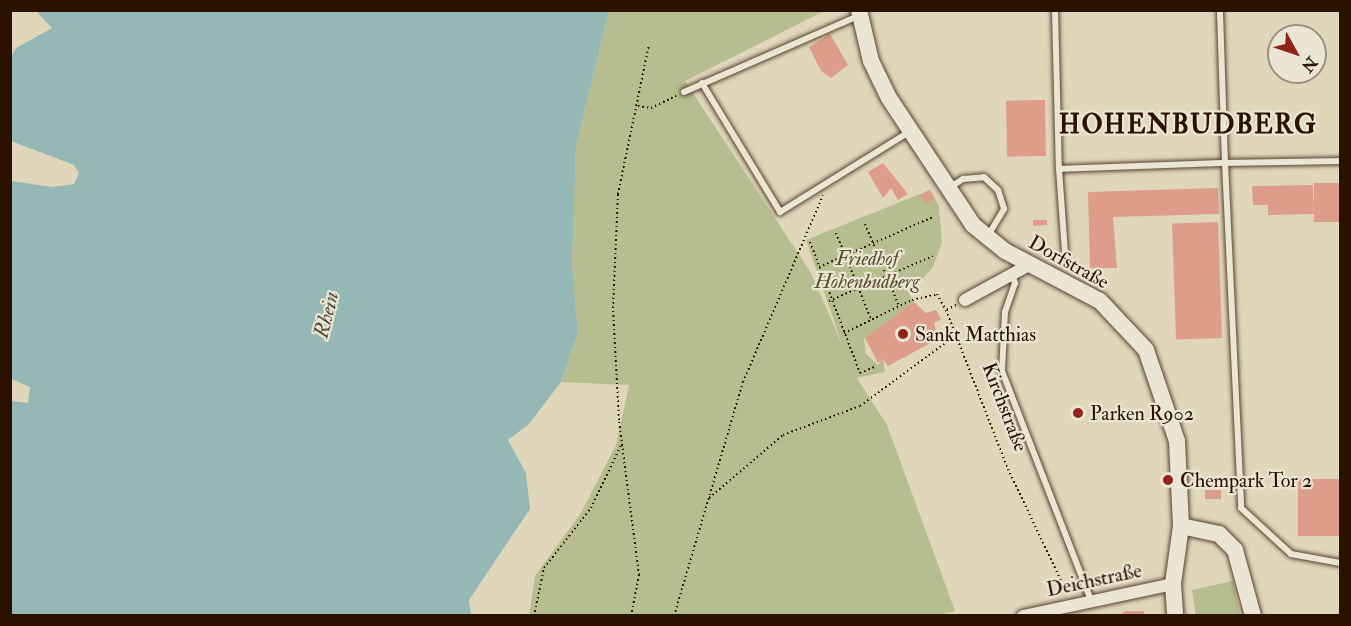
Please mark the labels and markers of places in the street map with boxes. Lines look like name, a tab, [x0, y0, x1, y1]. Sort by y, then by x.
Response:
place label: Sankt Matthias	[915, 322, 1036, 346]
marker: Sankt Matthias	[896, 327, 910, 341]
place label: Parken R902	[1090, 401, 1194, 425]
marker: Parken R902	[1071, 406, 1085, 420]
place label: Chempark Tor 2	[1180, 468, 1312, 492]
marker: Chempark Tor 2	[1161, 473, 1175, 487]

